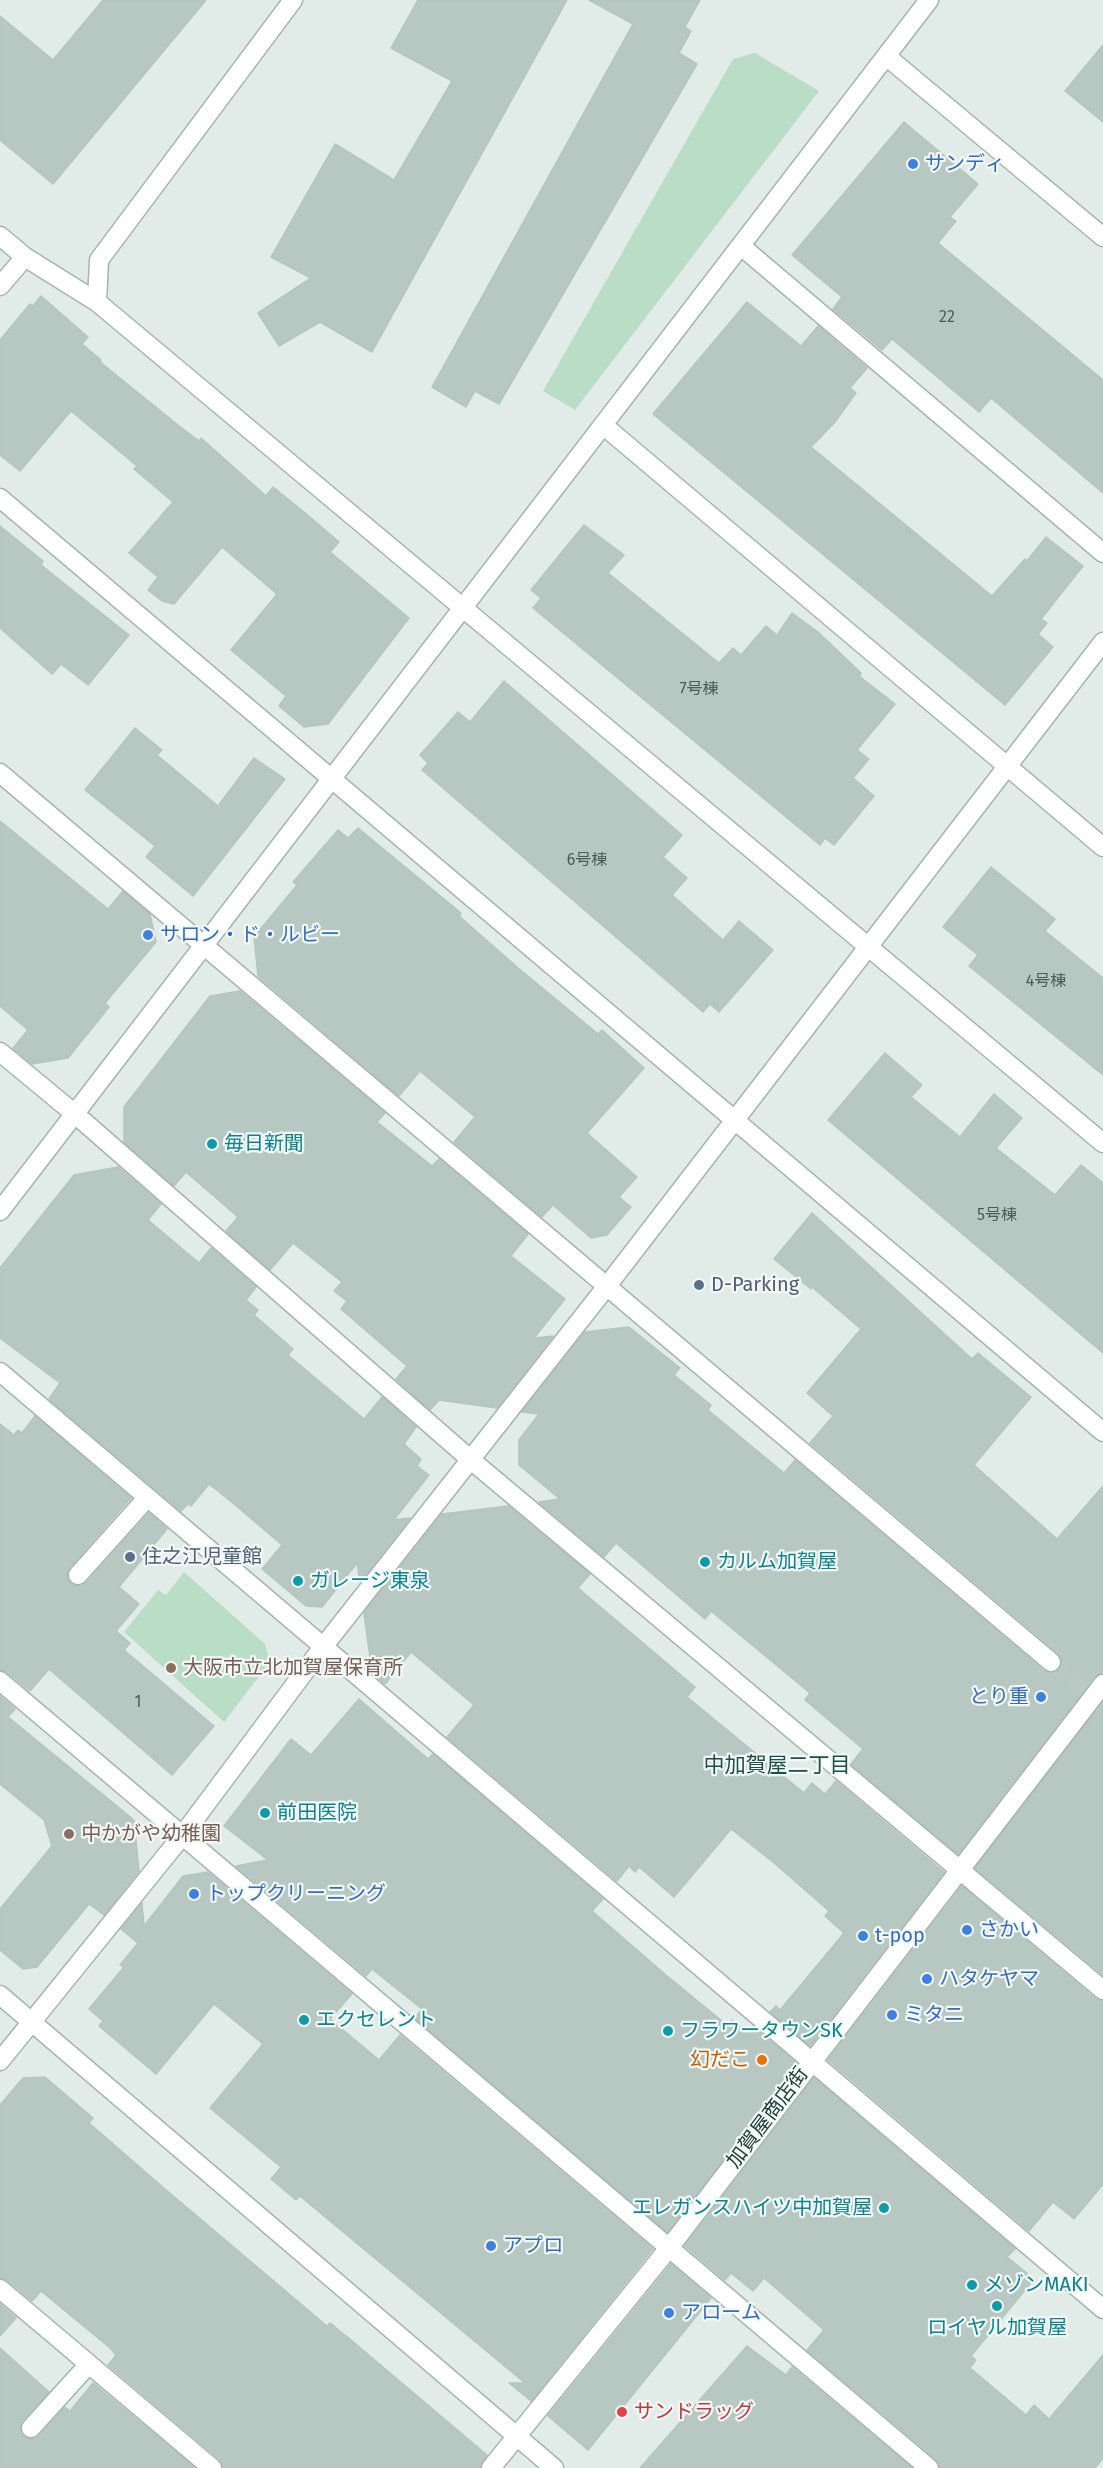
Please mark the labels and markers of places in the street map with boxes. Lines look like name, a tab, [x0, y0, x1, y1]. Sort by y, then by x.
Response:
place label: サンディ	[925, 152, 1005, 176]
marker: サンディ	[906, 157, 920, 171]
place label: サロン・ド・ルビー	[160, 923, 340, 947]
marker: サロン・ド・ルビー	[141, 928, 155, 942]
place label: 毎日新聞	[224, 1132, 304, 1156]
marker: 毎日新聞	[205, 1137, 219, 1151]
place label: D-Parking	[711, 1273, 799, 1297]
marker: D-Parking	[692, 1278, 706, 1292]
place label: 住之江児童館	[142, 1545, 262, 1569]
marker: 住之江児童館	[123, 1550, 137, 1564]
place label: カルム加賀屋	[717, 1550, 837, 1574]
marker: カルム加賀屋	[698, 1555, 712, 1569]
place label: ガレージ東泉	[310, 1569, 430, 1593]
marker: ガレージ東泉	[291, 1574, 305, 1588]
place label: 大阪市立北加賀屋保育所	[183, 1656, 403, 1680]
marker: 大阪市立北加賀屋保育所	[164, 1661, 178, 1675]
place label: とり重	[969, 1685, 1029, 1709]
marker: とり重	[1034, 1690, 1048, 1704]
place label: 前田医院	[277, 1801, 357, 1825]
marker: 前田医院	[258, 1806, 272, 1820]
place label: 中かがや幼稚園	[81, 1822, 221, 1846]
marker: 中かがや幼稚園	[62, 1827, 76, 1841]
place label: トップクリーニング	[206, 1882, 386, 1906]
marker: トップクリーニング	[187, 1887, 201, 1901]
place label: さかい	[979, 1918, 1039, 1942]
marker: さかい	[960, 1923, 974, 1937]
place label: t-pop	[875, 1924, 925, 1948]
marker: t-pop	[856, 1929, 870, 1943]
place label: ハタケヤマ	[939, 1967, 1039, 1991]
marker: ハタケヤマ	[920, 1972, 934, 1986]
place label: ミタニ	[904, 2003, 964, 2027]
place label: エクセレント	[316, 2008, 436, 2032]
marker: ミタニ	[885, 2008, 899, 2022]
marker: エクセレント	[297, 2013, 311, 2027]
place label: フラワータウンSK	[680, 2019, 843, 2043]
marker: フラワータウンSK	[661, 2024, 675, 2038]
place label: 幻だこ	[690, 2048, 750, 2072]
marker: 幻だこ	[755, 2053, 769, 2067]
place label: エレガンスハイツ中加賀屋	[632, 2196, 872, 2220]
marker: エレガンスハイツ中加賀屋	[877, 2201, 891, 2215]
place label: アプロ	[503, 2234, 563, 2258]
marker: アプロ	[484, 2239, 498, 2253]
place label: メゾンMAKI	[984, 2273, 1089, 2297]
marker: メゾンMAKI	[965, 2278, 979, 2292]
marker: ロイヤル加賀屋	[990, 2299, 1004, 2313]
place label: アローム	[681, 2301, 761, 2325]
marker: アローム	[662, 2306, 676, 2320]
place label: ロイヤル加賀屋	[927, 2316, 1067, 2340]
place label: サンドラッグ	[634, 2400, 754, 2424]
marker: サンドラッグ	[615, 2405, 629, 2419]

